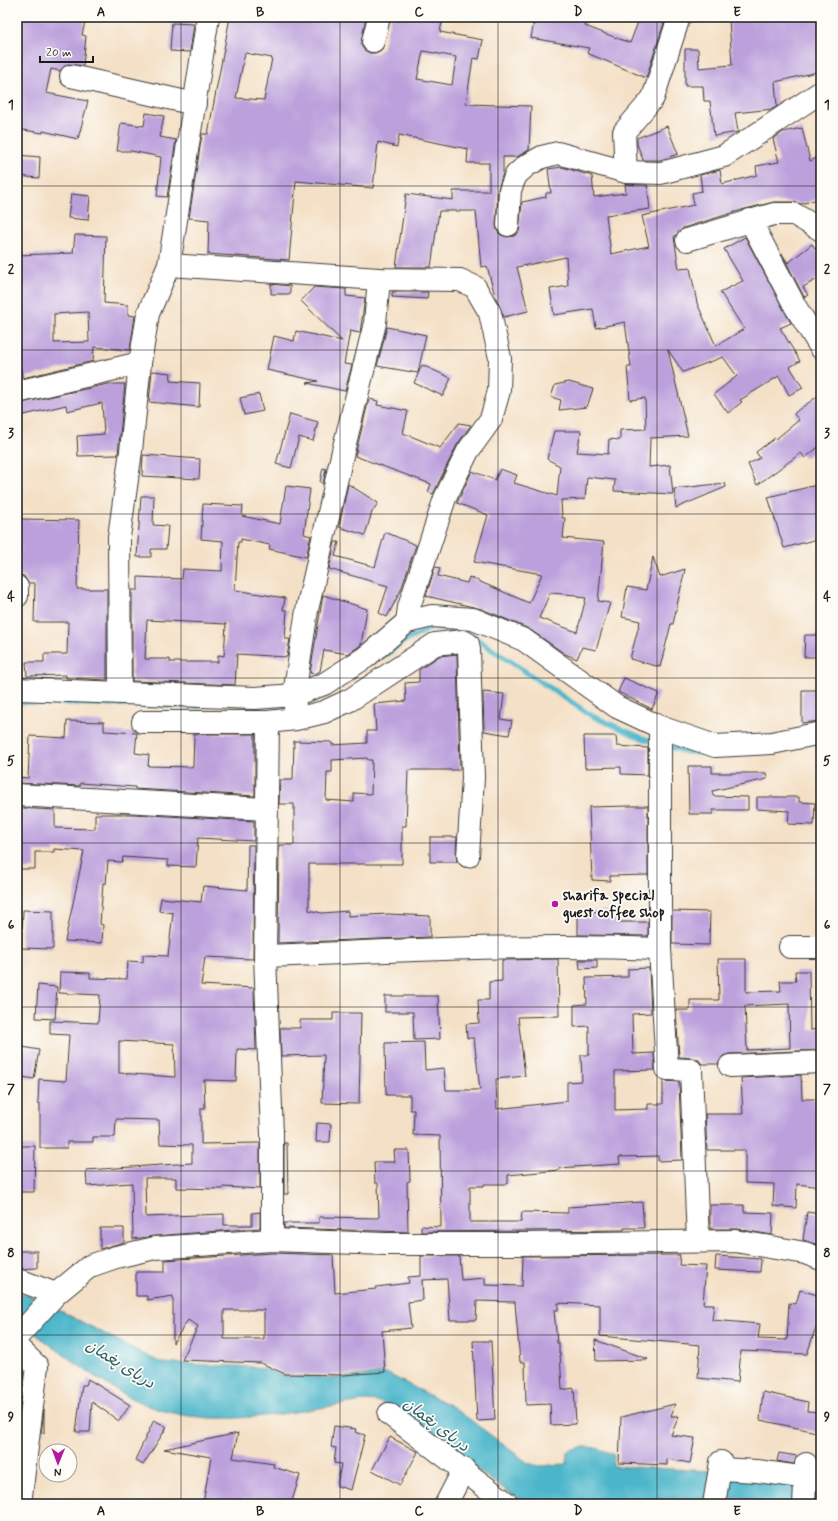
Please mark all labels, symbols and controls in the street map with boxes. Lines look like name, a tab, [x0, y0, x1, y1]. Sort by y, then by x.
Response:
text: A	[97, 4, 105, 21]
text: B	[256, 4, 265, 21]
text: C	[414, 4, 424, 21]
text: D	[574, 4, 583, 21]
text: E	[733, 4, 741, 21]
scale bar	[40, 38, 93, 64]
text: 20 m	[46, 45, 72, 61]
text: 1	[8, 97, 14, 114]
text: 1	[824, 97, 830, 114]
text: 2	[8, 261, 15, 278]
text: 2	[824, 261, 831, 278]
text: 3	[8, 425, 14, 442]
text: 3	[824, 425, 830, 442]
text: 4	[7, 589, 15, 606]
text: 4	[823, 589, 831, 606]
text: 5	[7, 753, 15, 770]
text: 5	[823, 753, 831, 770]
place label: sharifa special guest coffee shop	[562, 886, 665, 924]
marker: sharifa special guest coffee shop	[550, 899, 560, 909]
text: 6	[8, 917, 15, 934]
text: 6	[824, 917, 831, 934]
text: 7	[7, 1081, 15, 1098]
text: 7	[823, 1081, 831, 1098]
text: 8	[7, 1245, 15, 1262]
text: 8	[823, 1245, 831, 1262]
water label: دریای پغمان	[82, 1335, 159, 1394]
water label: دریای پغمان	[399, 1393, 474, 1457]
text: 9	[8, 1409, 15, 1426]
text: 9	[824, 1409, 831, 1426]
north arrow	[38, 1443, 78, 1483]
text: N	[54, 1465, 62, 1479]
text: A	[97, 1503, 105, 1520]
text: B	[256, 1503, 265, 1520]
text: C	[414, 1503, 424, 1520]
text: D	[574, 1503, 583, 1520]
text: E	[733, 1503, 741, 1520]

